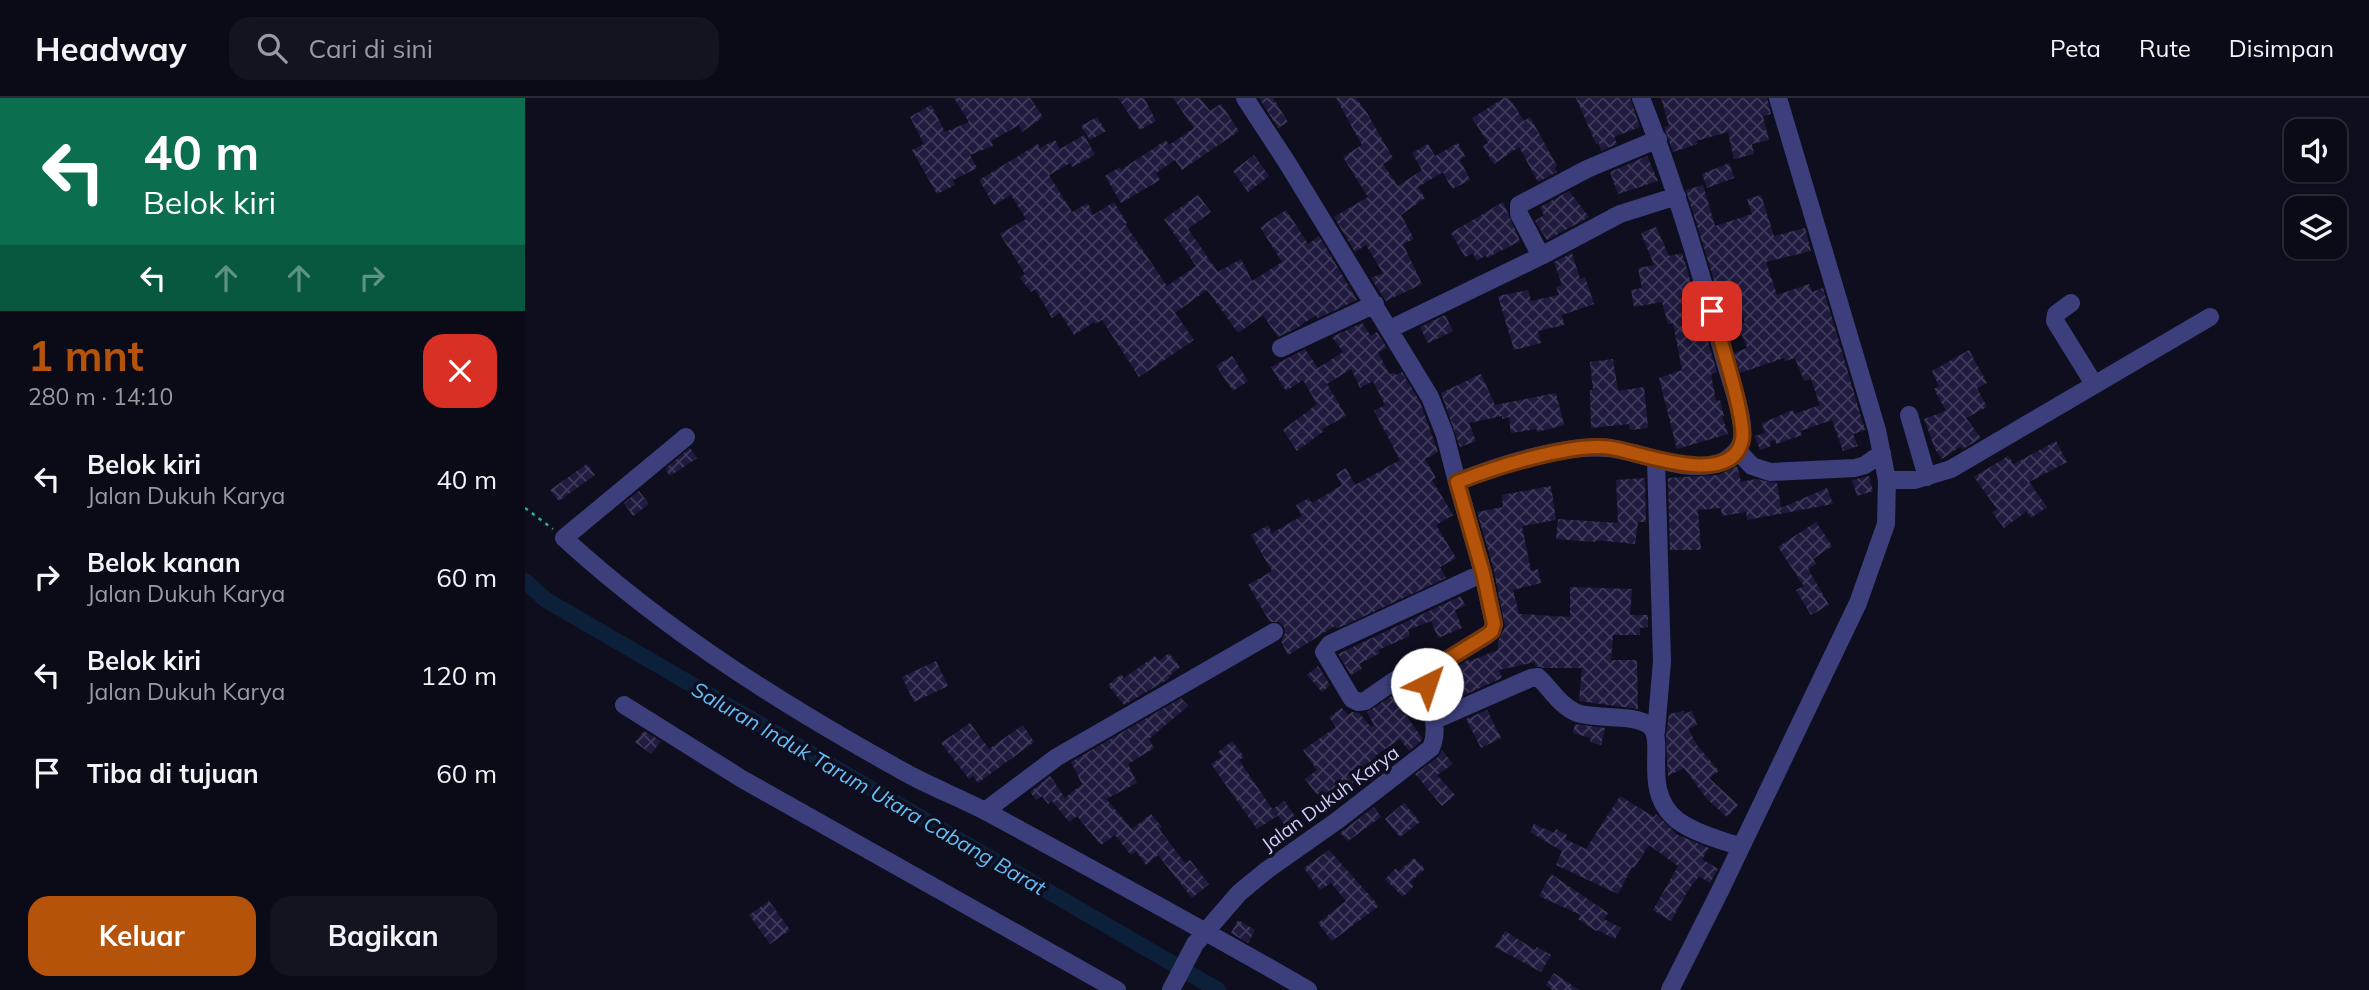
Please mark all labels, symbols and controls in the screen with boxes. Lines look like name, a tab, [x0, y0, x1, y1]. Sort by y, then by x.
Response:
search box	[229, 17, 719, 80]
text: Headway	[35, 28, 187, 69]
icon: search	[253, 29, 291, 67]
text: Cari di sini	[309, 32, 433, 65]
text: Peta	[2050, 33, 2101, 63]
text: Rute	[2139, 33, 2191, 63]
text: Disimpan	[2229, 33, 2334, 63]
map controls	[2284, 119, 2347, 259]
button: sound	[2284, 119, 2347, 182]
text: 40 m	[143, 121, 259, 182]
icon: left	[28, 126, 119, 217]
text: Belok kiri	[143, 182, 276, 222]
button: layers	[2284, 196, 2347, 259]
icon: left	[134, 259, 172, 297]
icon: ahead	[207, 259, 245, 297]
icon: ahead	[280, 259, 318, 297]
icon: right	[353, 259, 391, 297]
pin	[1682, 281, 1742, 341]
icon: arrive	[1693, 292, 1731, 330]
text: 1 mnt	[28, 329, 144, 382]
button: close	[423, 334, 497, 408]
text: 280 m · 14:10	[28, 382, 173, 411]
text: Belok kiri	[87, 448, 201, 481]
icon: left	[28, 460, 66, 498]
text: 40 m	[436, 463, 497, 496]
text: Jalan Dukuh Karya	[87, 481, 285, 510]
text: Belok kanan	[87, 546, 241, 579]
icon: right	[28, 558, 66, 596]
text: 60 m	[436, 561, 497, 594]
text: Jalan Dukuh Karya	[87, 579, 285, 608]
text: Belok kiri	[87, 644, 201, 677]
position arrow	[1390, 647, 1464, 721]
icon: left	[28, 656, 66, 694]
text: 120 m	[421, 659, 497, 692]
water label: Saluran Induk Tarum Utara Cabang Barat	[687, 676, 1051, 901]
text: Jalan Dukuh Karya	[87, 677, 285, 706]
street label: Jalan Dukuh Karya	[1257, 740, 1403, 856]
icon: arrive	[28, 754, 66, 792]
text: Tiba di tujuan	[87, 757, 259, 790]
text: 60 m	[436, 757, 497, 790]
button: Keluar	[28, 896, 256, 976]
button: Bagikan	[270, 896, 497, 976]

